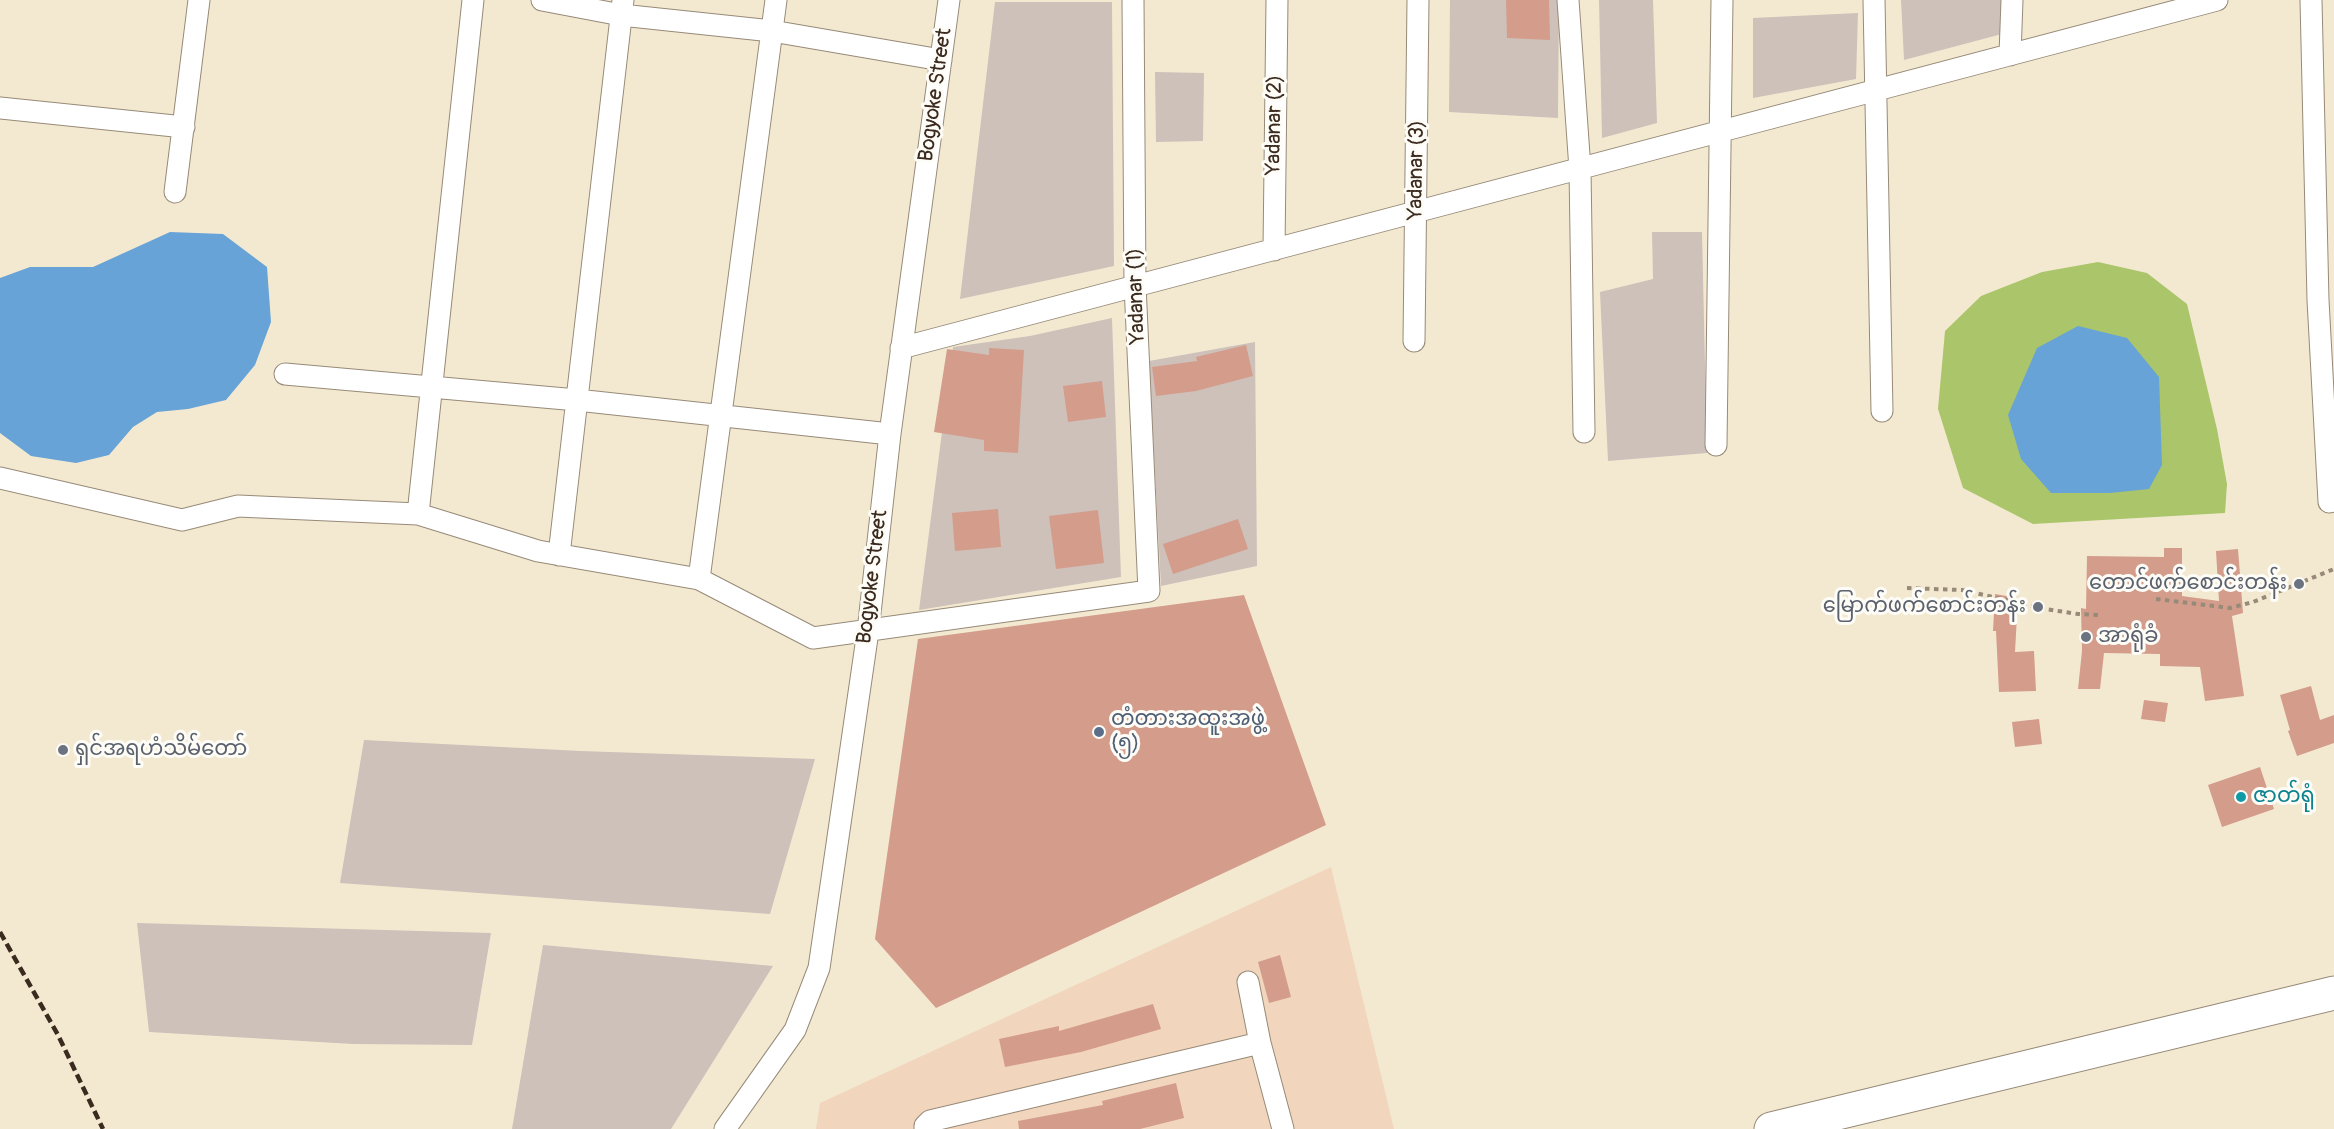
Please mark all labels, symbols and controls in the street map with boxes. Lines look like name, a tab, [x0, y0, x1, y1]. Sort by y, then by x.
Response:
street label: Bogyoke Street	[914, 27, 958, 163]
street label: Yadanar (2)	[1262, 75, 1288, 175]
street label: Yadanar (3)	[1404, 120, 1430, 220]
street label: Yadanar (1)	[1123, 247, 1151, 345]
street label: Bogyoke Street	[852, 509, 894, 645]
place label: တောင်ဖက်စောင်းတန်း	[2089, 571, 2287, 597]
marker: တောင်ဖက်စောင်းတန်း	[2292, 577, 2306, 591]
place label: မြောက်ဖက်စောင်းတန်း	[1823, 594, 2026, 620]
marker: မြောက်ဖက်စောင်းတန်း	[2031, 600, 2045, 614]
place label: အာရုံခံ	[2098, 624, 2158, 650]
marker: အာရုံခံ	[2079, 630, 2093, 644]
place label: တံတားအထူးအဖွဲ့ (၅)	[1111, 707, 1265, 757]
marker: တံတားအထူးအဖွဲ့ (၅)	[1092, 725, 1106, 739]
place label: ရှင်အရဟံသိမ်တော်	[75, 737, 247, 763]
marker: ရှင်အရဟံသိမ်တော်	[56, 743, 70, 757]
place label: ဇာတ်ရုံ	[2253, 784, 2315, 810]
marker: ဇာတ်ရုံ	[2234, 790, 2248, 804]

